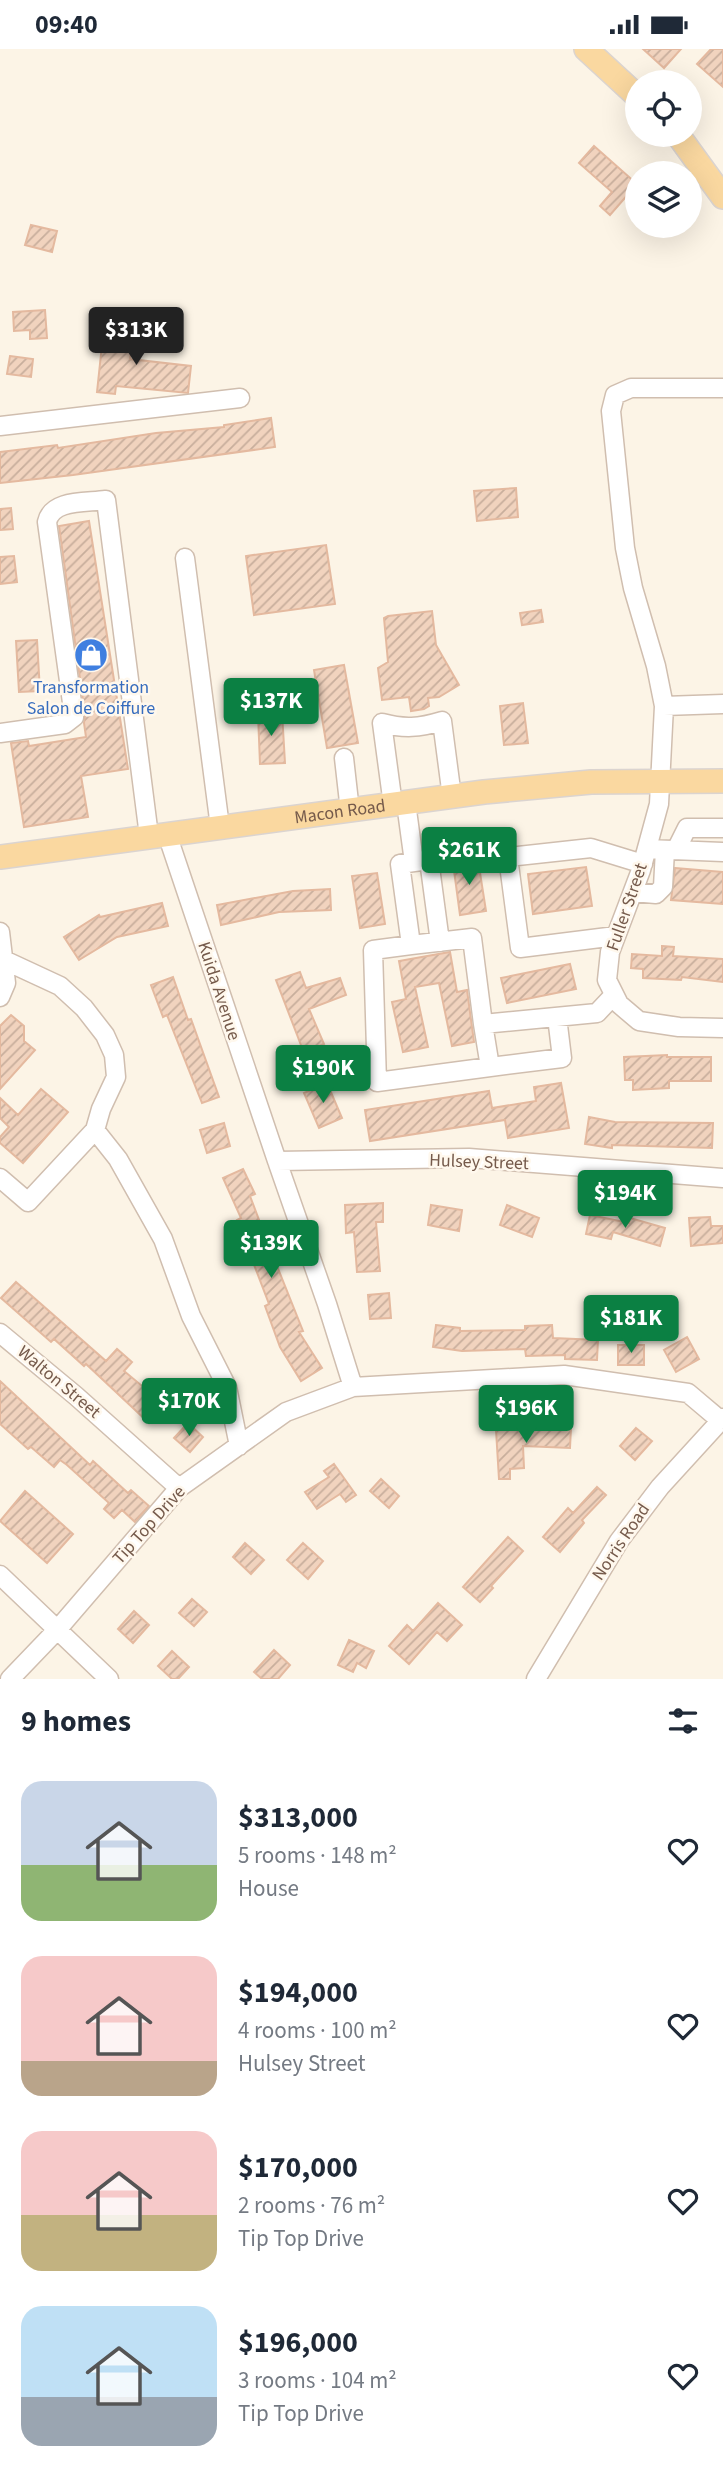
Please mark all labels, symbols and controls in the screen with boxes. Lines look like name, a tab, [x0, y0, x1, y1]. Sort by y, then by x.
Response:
text: 09:40	[35, 6, 98, 43]
map controls	[625, 70, 702, 238]
button: locate	[625, 70, 702, 147]
button: layers	[625, 161, 702, 238]
pin: $313K	[87, 307, 185, 367]
text: $313K	[105, 313, 167, 346]
shop icon: Transformation Salon de Coiffure	[72, 636, 110, 674]
place label: Transformation Salon de Coiffure	[27, 675, 155, 721]
pin: $137K	[222, 679, 320, 738]
text: $137K	[240, 684, 302, 717]
street label: Macon Road	[293, 793, 387, 830]
pin: $261K	[420, 827, 518, 887]
text: $261K	[438, 833, 500, 866]
street label: Fuller Street	[600, 860, 654, 954]
street label: Kuida Avenue	[191, 938, 247, 1044]
pin: $190K	[274, 1045, 372, 1105]
text: $190K	[292, 1051, 354, 1084]
street label: Hulsey Street	[429, 1148, 529, 1176]
pin: $194K	[576, 1171, 674, 1230]
text: $194K	[594, 1176, 656, 1209]
pin: $139K	[222, 1221, 320, 1280]
text: $139K	[240, 1226, 302, 1259]
pin: $181K	[582, 1295, 680, 1355]
text: $181K	[600, 1301, 662, 1334]
street label: Walton Street	[12, 1340, 106, 1424]
pin: $170K	[140, 1379, 238, 1438]
text: $170K	[158, 1384, 220, 1417]
pin: $196K	[477, 1385, 575, 1445]
text: $196K	[495, 1391, 557, 1424]
street label: Tip Top Drive	[107, 1480, 191, 1570]
street label: Norris Road	[586, 1498, 656, 1586]
text: 9 homes	[21, 1700, 131, 1743]
icon: filters	[664, 1702, 702, 1740]
text: $313,000	[238, 1796, 358, 1839]
icon: home	[77, 1809, 161, 1893]
icon: heart	[664, 1832, 702, 1870]
text: 5 rooms · 148 m²	[238, 1839, 397, 1872]
text: House	[238, 1872, 299, 1905]
text: $194,000	[238, 1971, 358, 2014]
icon: home	[77, 1984, 161, 2068]
icon: heart	[664, 2007, 702, 2045]
text: 4 rooms · 100 m²	[238, 2014, 397, 2047]
text: Hulsey Street	[238, 2047, 366, 2080]
text: $170,000	[238, 2146, 358, 2189]
icon: home	[77, 2159, 161, 2243]
icon: heart	[664, 2182, 702, 2220]
text: 2 rooms · 76 m²	[238, 2189, 385, 2222]
text: Tip Top Drive	[238, 2222, 364, 2255]
text: $196,000	[238, 2321, 358, 2364]
icon: home	[77, 2334, 161, 2418]
icon: heart	[664, 2357, 702, 2395]
text: 3 rooms · 104 m²	[238, 2364, 397, 2397]
text: Tip Top Drive	[238, 2397, 364, 2430]

